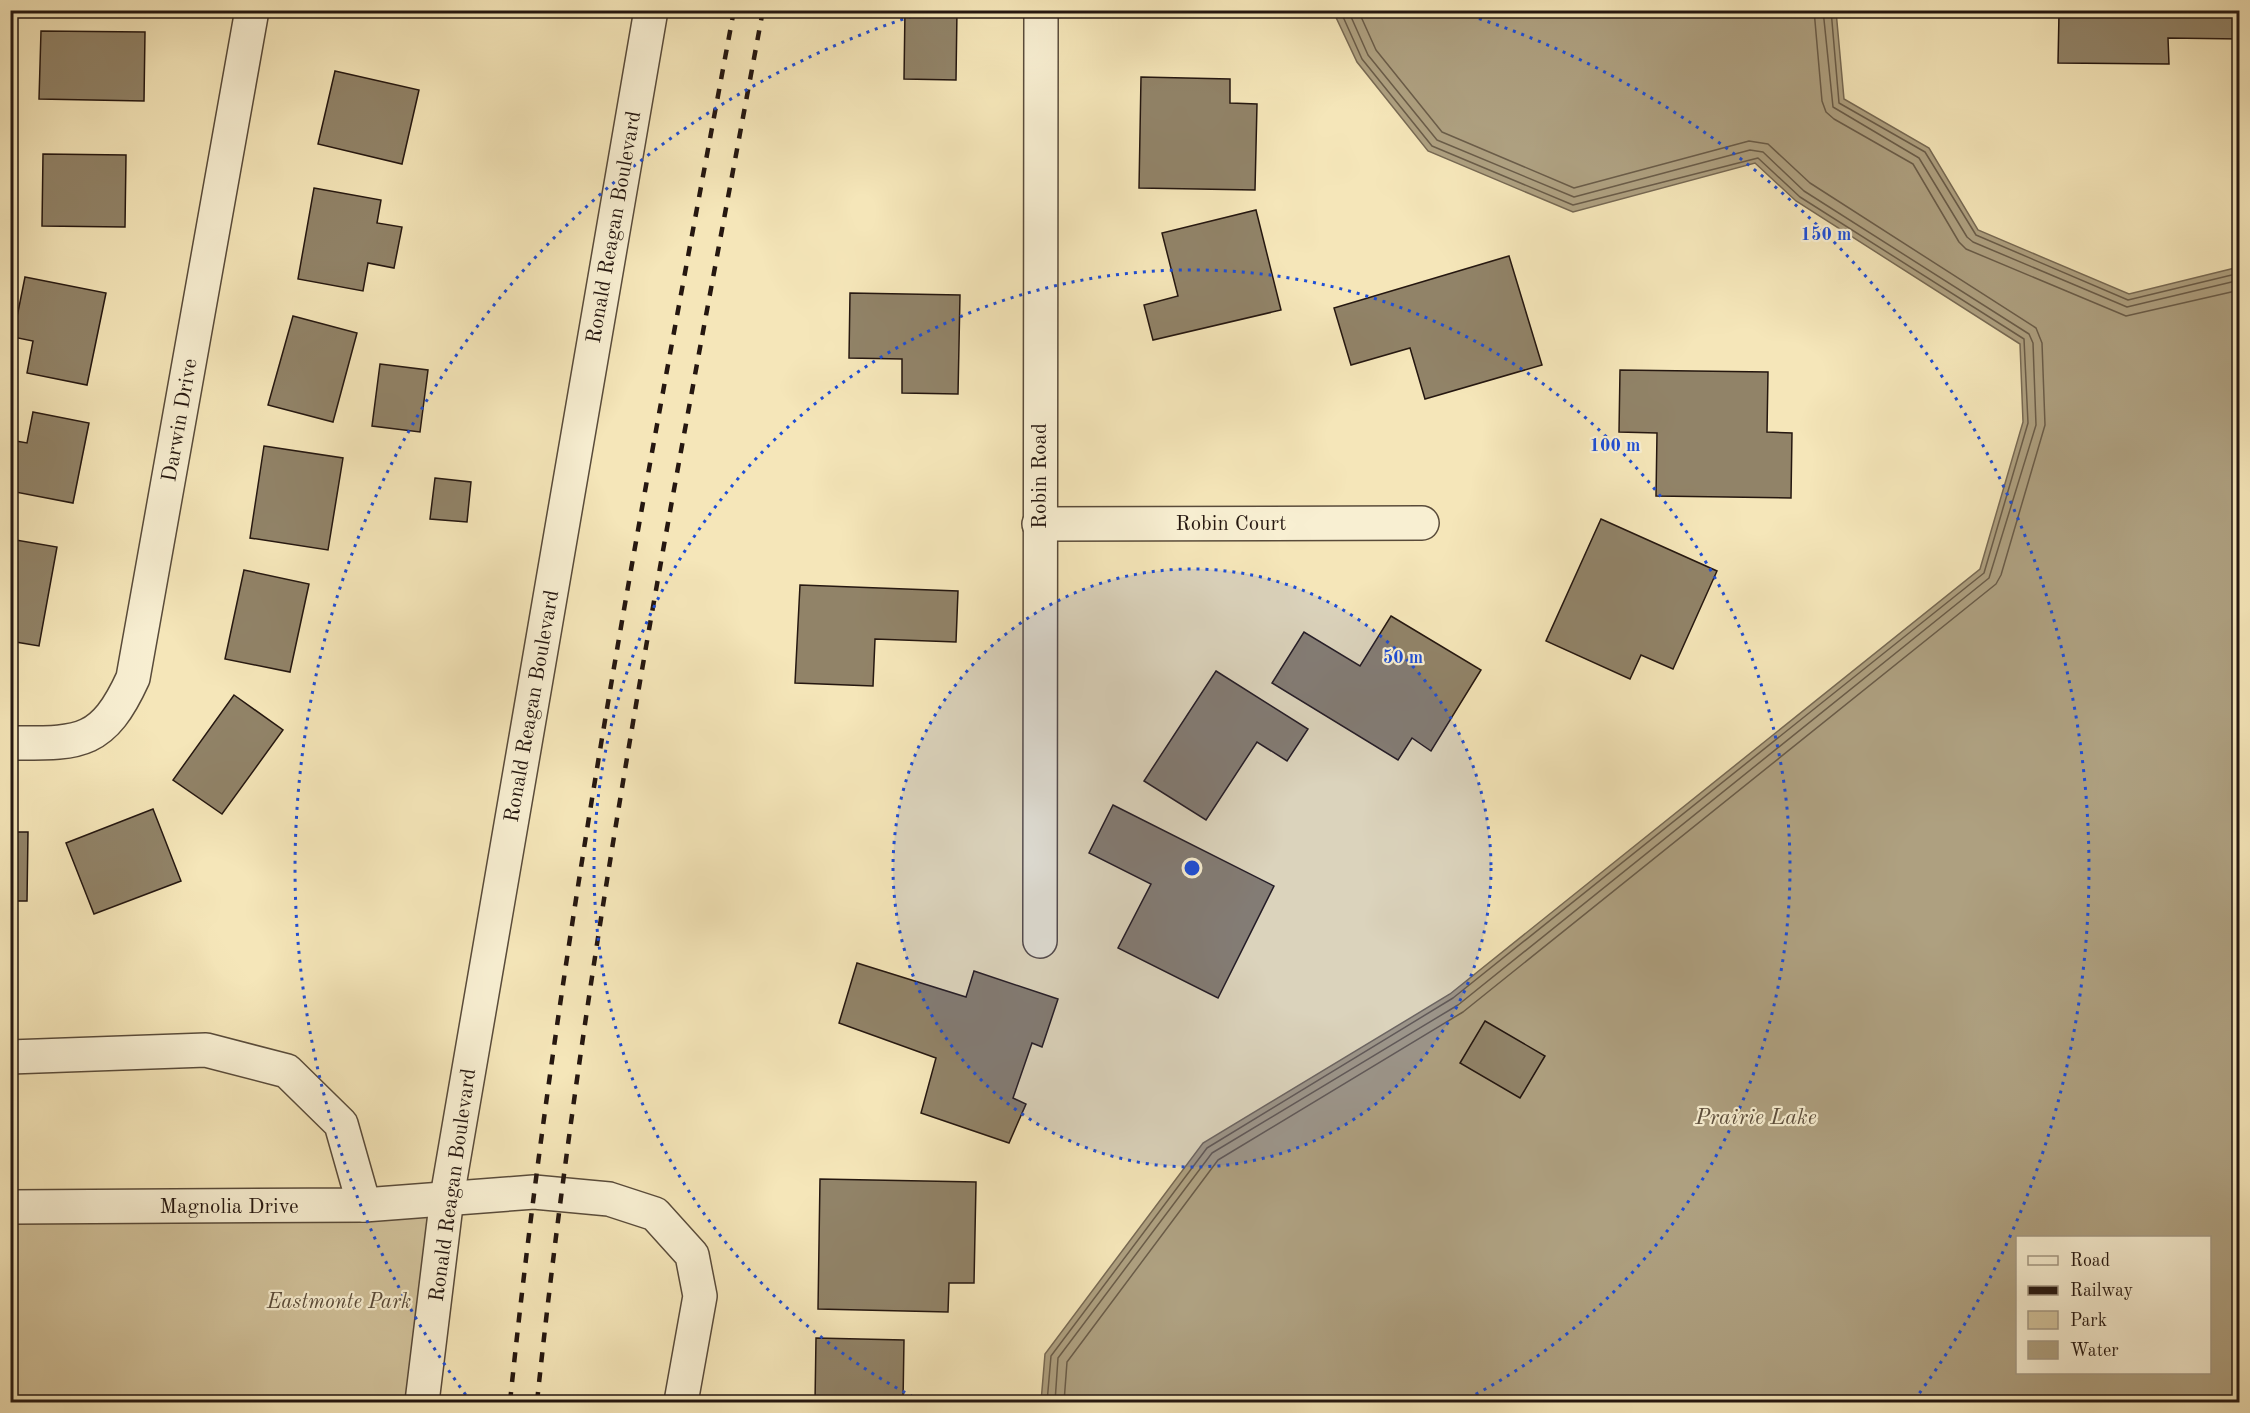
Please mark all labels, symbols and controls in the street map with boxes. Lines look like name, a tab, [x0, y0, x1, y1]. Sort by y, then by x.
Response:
street label: Ronald Reagan Boulevard	[584, 109, 645, 345]
text: 150 m	[1801, 226, 1851, 244]
street label: Darwin Drive	[159, 357, 202, 484]
street label: Robin Road	[1030, 423, 1051, 529]
text: 100 m	[1590, 437, 1640, 455]
street label: Robin Court	[1176, 514, 1286, 535]
street label: Ronald Reagan Boulevard	[502, 588, 563, 824]
text: 50 m	[1383, 649, 1423, 667]
centre of rings	[1182, 858, 1202, 878]
street label: Ronald Reagan Boulevard	[427, 1067, 480, 1303]
water label: Prairie Lake	[1694, 1107, 1817, 1129]
street label: Magnolia Drive	[159, 1197, 299, 1218]
legend	[2016, 1236, 2211, 1374]
text: Road	[2070, 1252, 2110, 1270]
text: Railway	[2070, 1282, 2133, 1300]
park label: Eastmonte Park	[266, 1292, 411, 1313]
text: Park	[2070, 1312, 2107, 1330]
text: Water	[2070, 1342, 2119, 1360]

